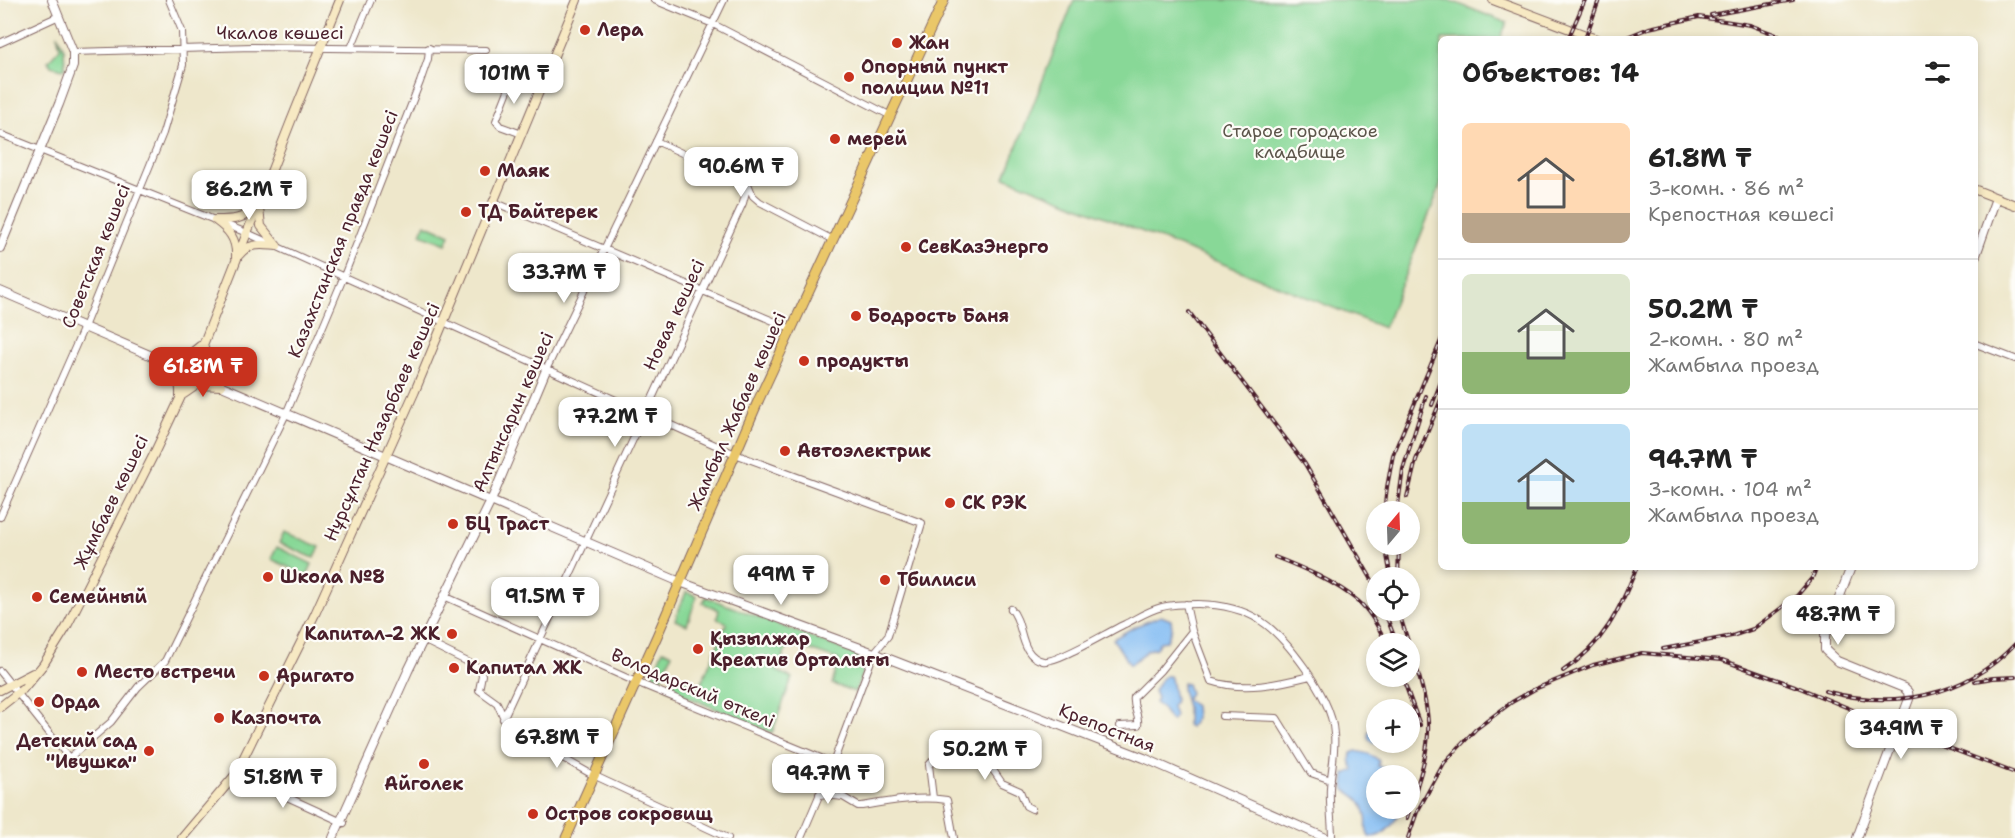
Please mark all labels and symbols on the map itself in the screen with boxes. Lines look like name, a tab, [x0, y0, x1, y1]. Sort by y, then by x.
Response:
place label: Лера	[597, 18, 644, 42]
street label: Чкалов көшесі	[216, 21, 344, 45]
marker: Лера	[578, 23, 592, 37]
place label: Жан	[909, 31, 950, 55]
marker: Жан	[890, 36, 904, 50]
pin: 101M ₸	[465, 54, 563, 105]
place label: Опорный пункт полиции №11	[861, 55, 1008, 100]
marker: Опорный пункт полиции №11	[842, 70, 856, 84]
street label: Казахстанская правда көшесі	[282, 107, 404, 361]
park label: Старое городское кладбище	[1222, 119, 1378, 164]
place label: мерей	[847, 127, 907, 151]
marker: мерей	[828, 132, 842, 146]
pin: 90.6M ₸	[686, 147, 796, 198]
place label: Маяк	[497, 159, 550, 183]
marker: Маяк	[478, 164, 492, 178]
pin: 86.2M ₸	[194, 170, 304, 221]
street label: Советская көшесі	[56, 180, 136, 332]
place label: ТД Байтерек	[478, 200, 598, 224]
marker: ТД Байтерек	[459, 205, 473, 219]
place label: СевКазЭнерго	[918, 235, 1049, 259]
marker: СевКазЭнерго	[899, 240, 913, 254]
pin: 33.7M ₸	[509, 253, 619, 304]
street label: Новая көшесі	[638, 255, 710, 375]
street label: Нұрсұлтан Назарбаев көшесі	[318, 299, 446, 545]
place label: Бодрость Баня	[868, 304, 1009, 328]
street label: Жамбыл Жабаев көшесі	[682, 308, 792, 514]
marker: Бодрость Баня	[849, 309, 863, 323]
street label: Алтынсарин көшесі	[467, 328, 559, 496]
pin: 61.8M ₸	[148, 347, 258, 398]
place label: продукты	[816, 349, 909, 373]
marker: продукты	[797, 354, 811, 368]
pin: 77.2M ₸	[560, 397, 670, 448]
street label: Жұмбаев көшесі	[68, 431, 154, 573]
place label: Автоэлектрик	[797, 439, 931, 463]
marker: Автоэлектрик	[778, 444, 792, 458]
place label: СК РЭК	[962, 491, 1027, 515]
marker: СК РЭК	[943, 496, 957, 510]
north arrow	[1366, 501, 1420, 555]
place label: БЦ Траст	[465, 512, 550, 536]
marker: БЦ Траст	[446, 517, 460, 531]
pin: 49M ₸	[739, 555, 823, 606]
place label: Школа №8	[280, 565, 385, 589]
place label: Тбилиси	[897, 568, 977, 592]
marker: Школа №8	[261, 570, 275, 584]
marker: Тбилиси	[878, 573, 892, 587]
pin: 91.5M ₸	[490, 577, 600, 628]
place label: Семейный	[49, 585, 147, 609]
marker: Семейный	[30, 590, 44, 604]
pin: 48.7M ₸	[1783, 595, 1893, 646]
place label: Капитал-2 ЖК	[305, 622, 441, 646]
marker: Капитал-2 ЖК	[445, 627, 459, 641]
place label: Қызылжар Креатив Орталығы	[710, 627, 889, 672]
marker: Қызылжар Креатив Орталығы	[691, 642, 705, 656]
street label: Володарский өткелі	[607, 643, 779, 733]
place label: Капитал ЖК	[466, 656, 583, 680]
place label: Место встречи	[94, 660, 236, 684]
marker: Капитал ЖК	[447, 661, 461, 675]
place label: Аригато	[276, 664, 355, 688]
marker: Место встречи	[75, 665, 89, 679]
marker: Аригато	[257, 669, 271, 683]
place label: Орда	[51, 690, 101, 714]
marker: Орда	[32, 695, 46, 709]
street label: Крепостная	[1055, 698, 1159, 758]
place label: Казпочта	[231, 706, 322, 730]
pin: 34.9M ₸	[1846, 709, 1956, 760]
marker: Казпочта	[212, 711, 226, 725]
pin: 67.8M ₸	[502, 718, 612, 769]
place label: Детский сад "Ивушка"	[16, 729, 137, 774]
pin: 50.2M ₸	[930, 730, 1040, 781]
marker: Детский сад "Ивушка"	[142, 744, 156, 758]
pin: 94.7M ₸	[773, 754, 883, 805]
marker: Айголек	[417, 757, 431, 771]
pin: 51.8M ₸	[228, 758, 338, 809]
place label: Айголек	[384, 772, 464, 796]
place label: Остров сокровищ	[545, 802, 713, 826]
marker: Остров сокровищ	[526, 807, 540, 821]

